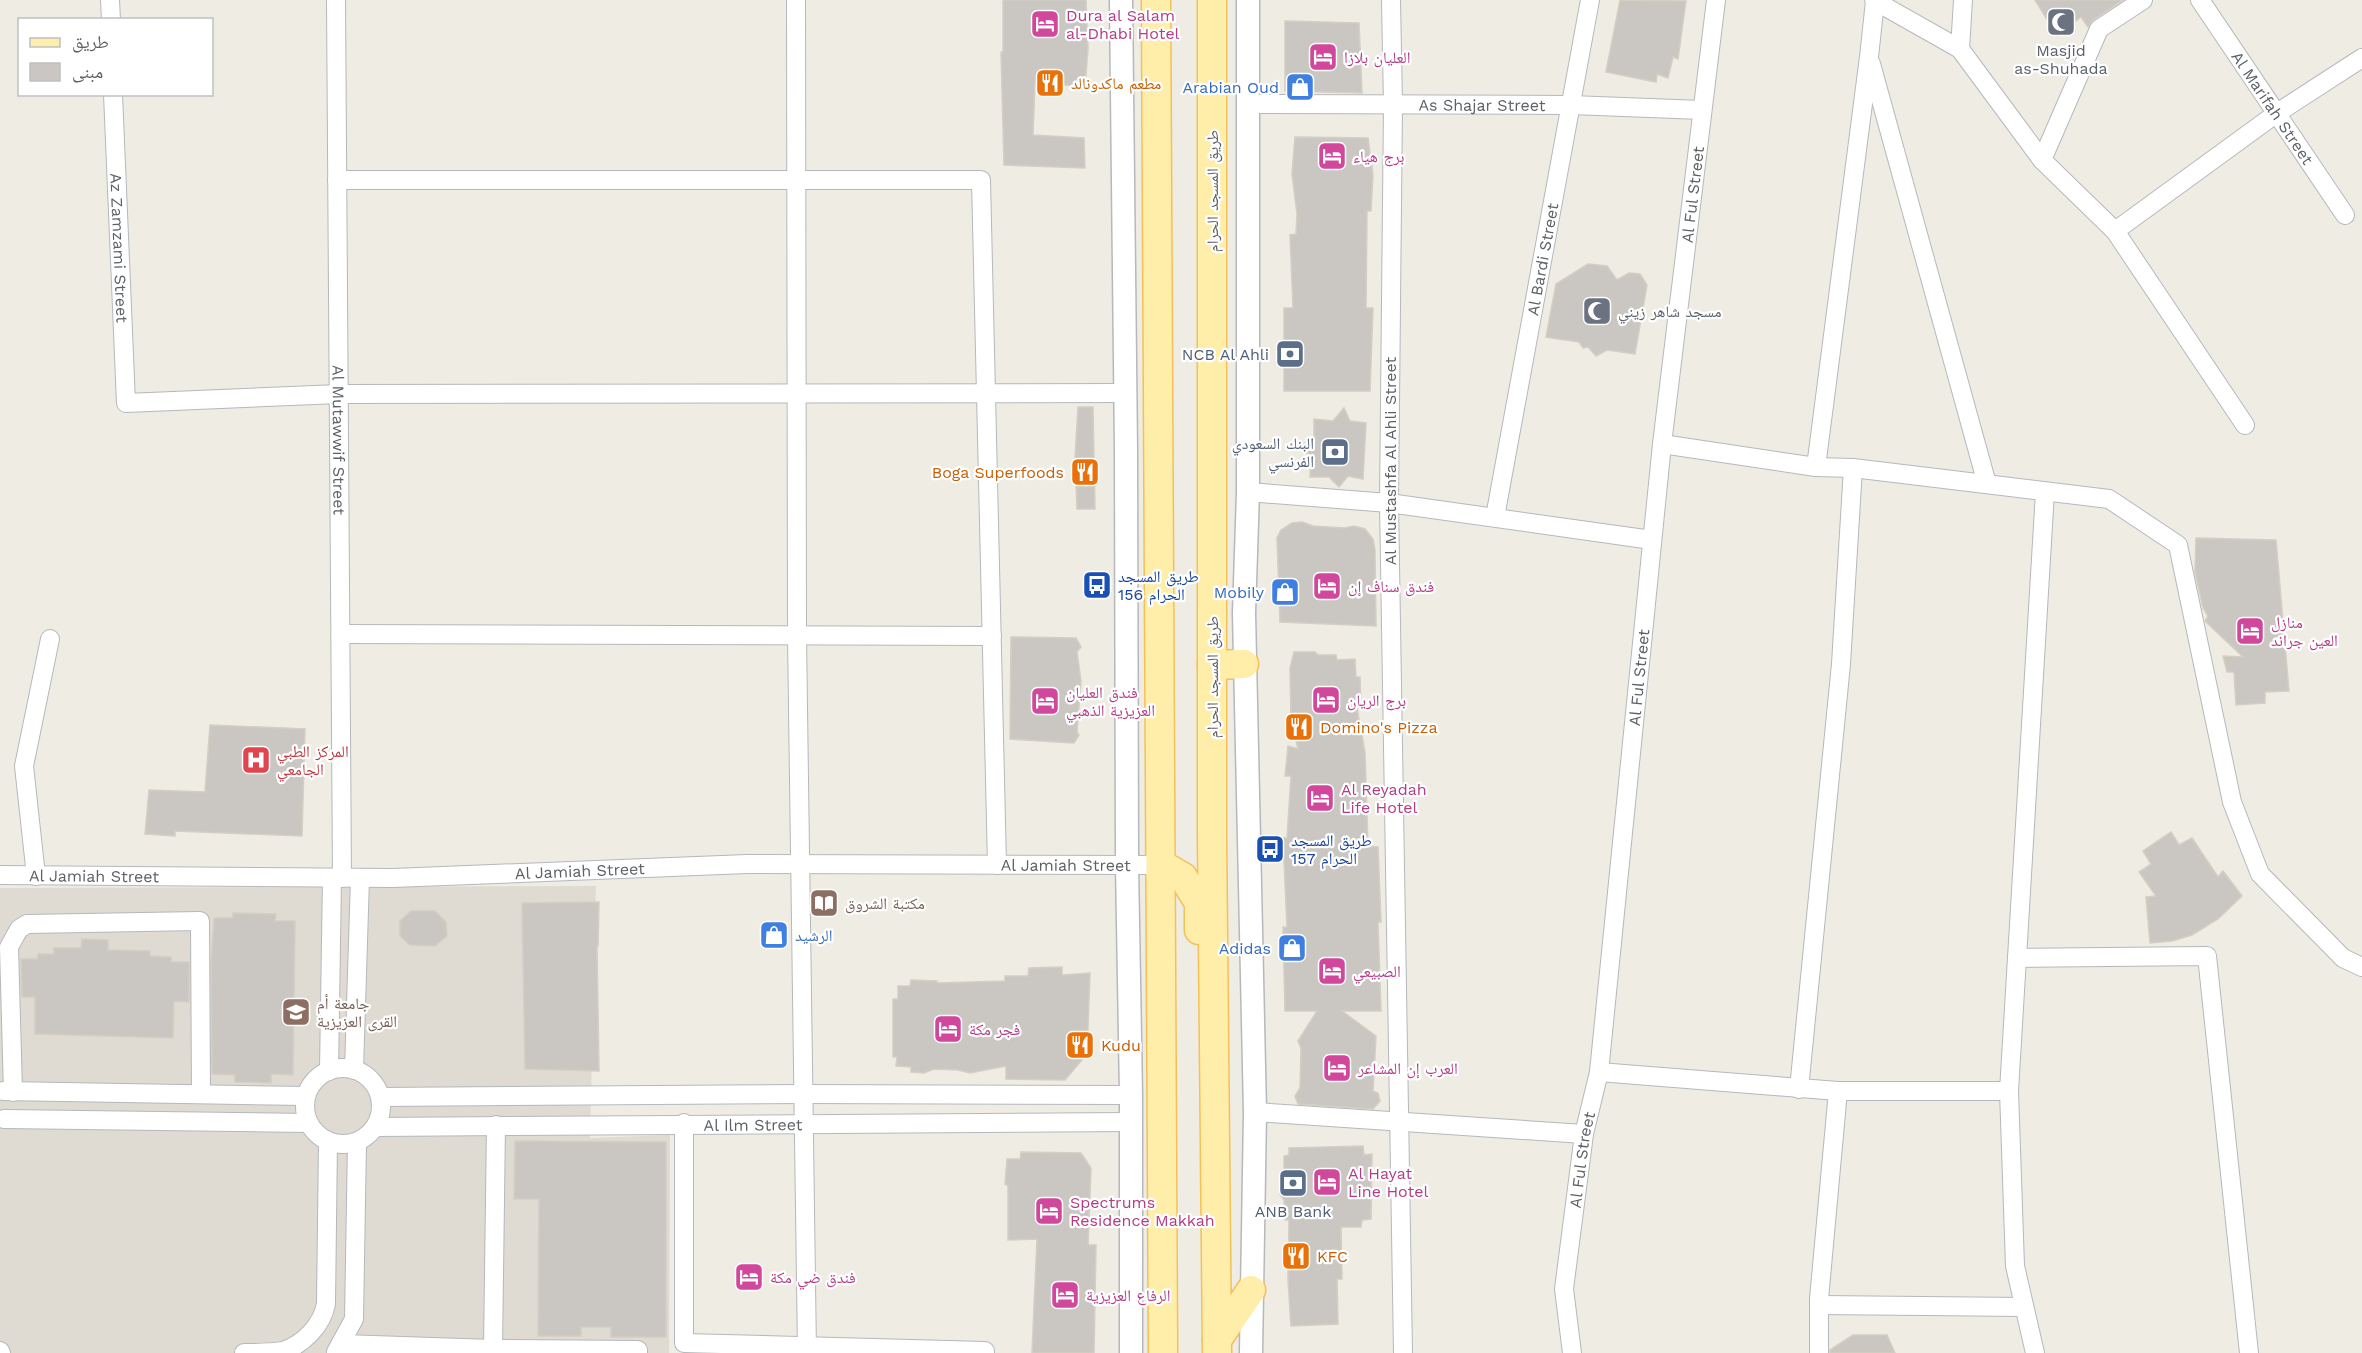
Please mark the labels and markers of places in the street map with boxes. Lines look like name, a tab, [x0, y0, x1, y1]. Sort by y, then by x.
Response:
place label: Dura al Salam al-Dhabi Hotel	[1066, 6, 1180, 43]
mosque icon: Masjid as-Shuhada	[2045, 6, 2077, 38]
hotel icon: Dura al Salam al-Dhabi Hotel	[1029, 8, 1061, 40]
hotel icon: العليان بلازا	[1307, 41, 1339, 73]
place label: Masjid as-Shuhada	[2014, 41, 2108, 78]
place label: العليان بلازا	[1344, 48, 1411, 68]
restaurant icon: مطعم ماكدونالد	[1034, 67, 1066, 99]
shop icon: Arabian Oud	[1284, 71, 1316, 103]
place label: مطعم ماكدونالد	[1071, 74, 1161, 94]
place label: Arabian Oud	[1183, 78, 1279, 97]
hotel icon: برج هياء	[1316, 140, 1348, 172]
place label: برج هياء	[1353, 147, 1404, 167]
mosque icon: مسجد شاهر زيني	[1581, 295, 1613, 327]
place label: مسجد شاهر زيني	[1618, 302, 1722, 324]
bank icon: NCB Al Ahli	[1274, 338, 1306, 370]
place label: NCB Al Ahli	[1182, 345, 1269, 364]
place label: البنك السعودي الفرنسي	[1232, 434, 1314, 474]
bank icon: البنك السعودي الفرنسي	[1319, 436, 1351, 468]
restaurant icon: Boga Superfoods	[1069, 456, 1101, 488]
place label: Boga Superfoods	[932, 463, 1064, 482]
place label: طريق المسجد الحرام 156	[1118, 567, 1199, 605]
bus stop icon: طريق المسجد الحرام 156	[1081, 569, 1113, 601]
hotel icon: فندق سناف إن	[1311, 570, 1343, 602]
shop icon: Mobily	[1269, 576, 1301, 608]
place label: فندق سناف إن	[1348, 577, 1434, 597]
place label: Mobily	[1214, 583, 1265, 602]
place label: منازل العين جراند	[2271, 613, 2338, 651]
hotel icon: منازل العين جراند	[2234, 615, 2266, 647]
place label: فندق العليان العزيزية الذهبي	[1066, 683, 1155, 723]
hotel icon: برج الريان	[1310, 684, 1342, 716]
hotel icon: فندق العليان العزيزية الذهبي	[1029, 685, 1061, 717]
place label: برج الريان	[1347, 691, 1406, 711]
restaurant icon: Domino's Pizza	[1283, 711, 1315, 743]
place label: Domino's Pizza	[1320, 718, 1437, 737]
place label: المركز الطبي الجامعي	[277, 742, 349, 782]
hospital icon: المركز الطبي الجامعي	[240, 744, 272, 776]
place label: Al Reyadah Life Hotel	[1341, 780, 1427, 817]
hotel icon: Al Reyadah Life Hotel	[1304, 782, 1336, 814]
place label: طريق المسجد الحرام 157	[1291, 831, 1372, 869]
bus stop icon: طريق المسجد الحرام 157	[1254, 833, 1286, 865]
library icon: مكتبة الشروق	[808, 887, 840, 919]
place label: مكتبة الشروق	[845, 894, 925, 914]
shop icon: الرشيد	[758, 919, 790, 951]
place label: الرشيد	[795, 926, 833, 945]
shop icon: Adidas	[1276, 932, 1308, 964]
place label: Adidas	[1219, 939, 1271, 958]
hotel icon: الصبيعي	[1316, 955, 1348, 987]
place label: الصبيعي	[1353, 962, 1401, 984]
place label: جامعة أم القرى العزيزية	[317, 994, 397, 1032]
school or university icon: جامعة أم القرى العزيزية	[280, 996, 312, 1028]
hotel icon: فجر مكة	[932, 1013, 964, 1045]
place label: فجر مكة	[969, 1020, 1020, 1039]
restaurant icon: Kudu	[1064, 1029, 1096, 1061]
place label: Kudu	[1101, 1036, 1141, 1055]
hotel icon: العرب إن المشاعر	[1321, 1052, 1353, 1084]
place label: العرب إن المشاعر	[1357, 1059, 1458, 1079]
place label: Al Hayat Line Hotel	[1348, 1164, 1428, 1201]
hotel icon: Al Hayat Line Hotel	[1311, 1166, 1343, 1198]
bank icon: ANB Bank	[1277, 1167, 1309, 1199]
place label: Spectrums Residence Makkah	[1070, 1193, 1215, 1230]
hotel icon: Spectrums Residence Makkah	[1033, 1195, 1065, 1227]
place label: ANB Bank	[1255, 1202, 1331, 1221]
restaurant icon: KFC	[1280, 1240, 1312, 1272]
place label: KFC	[1317, 1247, 1348, 1266]
hotel icon: فندق ضي مكة	[733, 1261, 765, 1293]
place label: فندق ضي مكة	[770, 1268, 856, 1290]
hotel icon: الرفاع العزيزية	[1049, 1279, 1081, 1311]
place label: الرفاع العزيزية	[1086, 1286, 1171, 1306]

